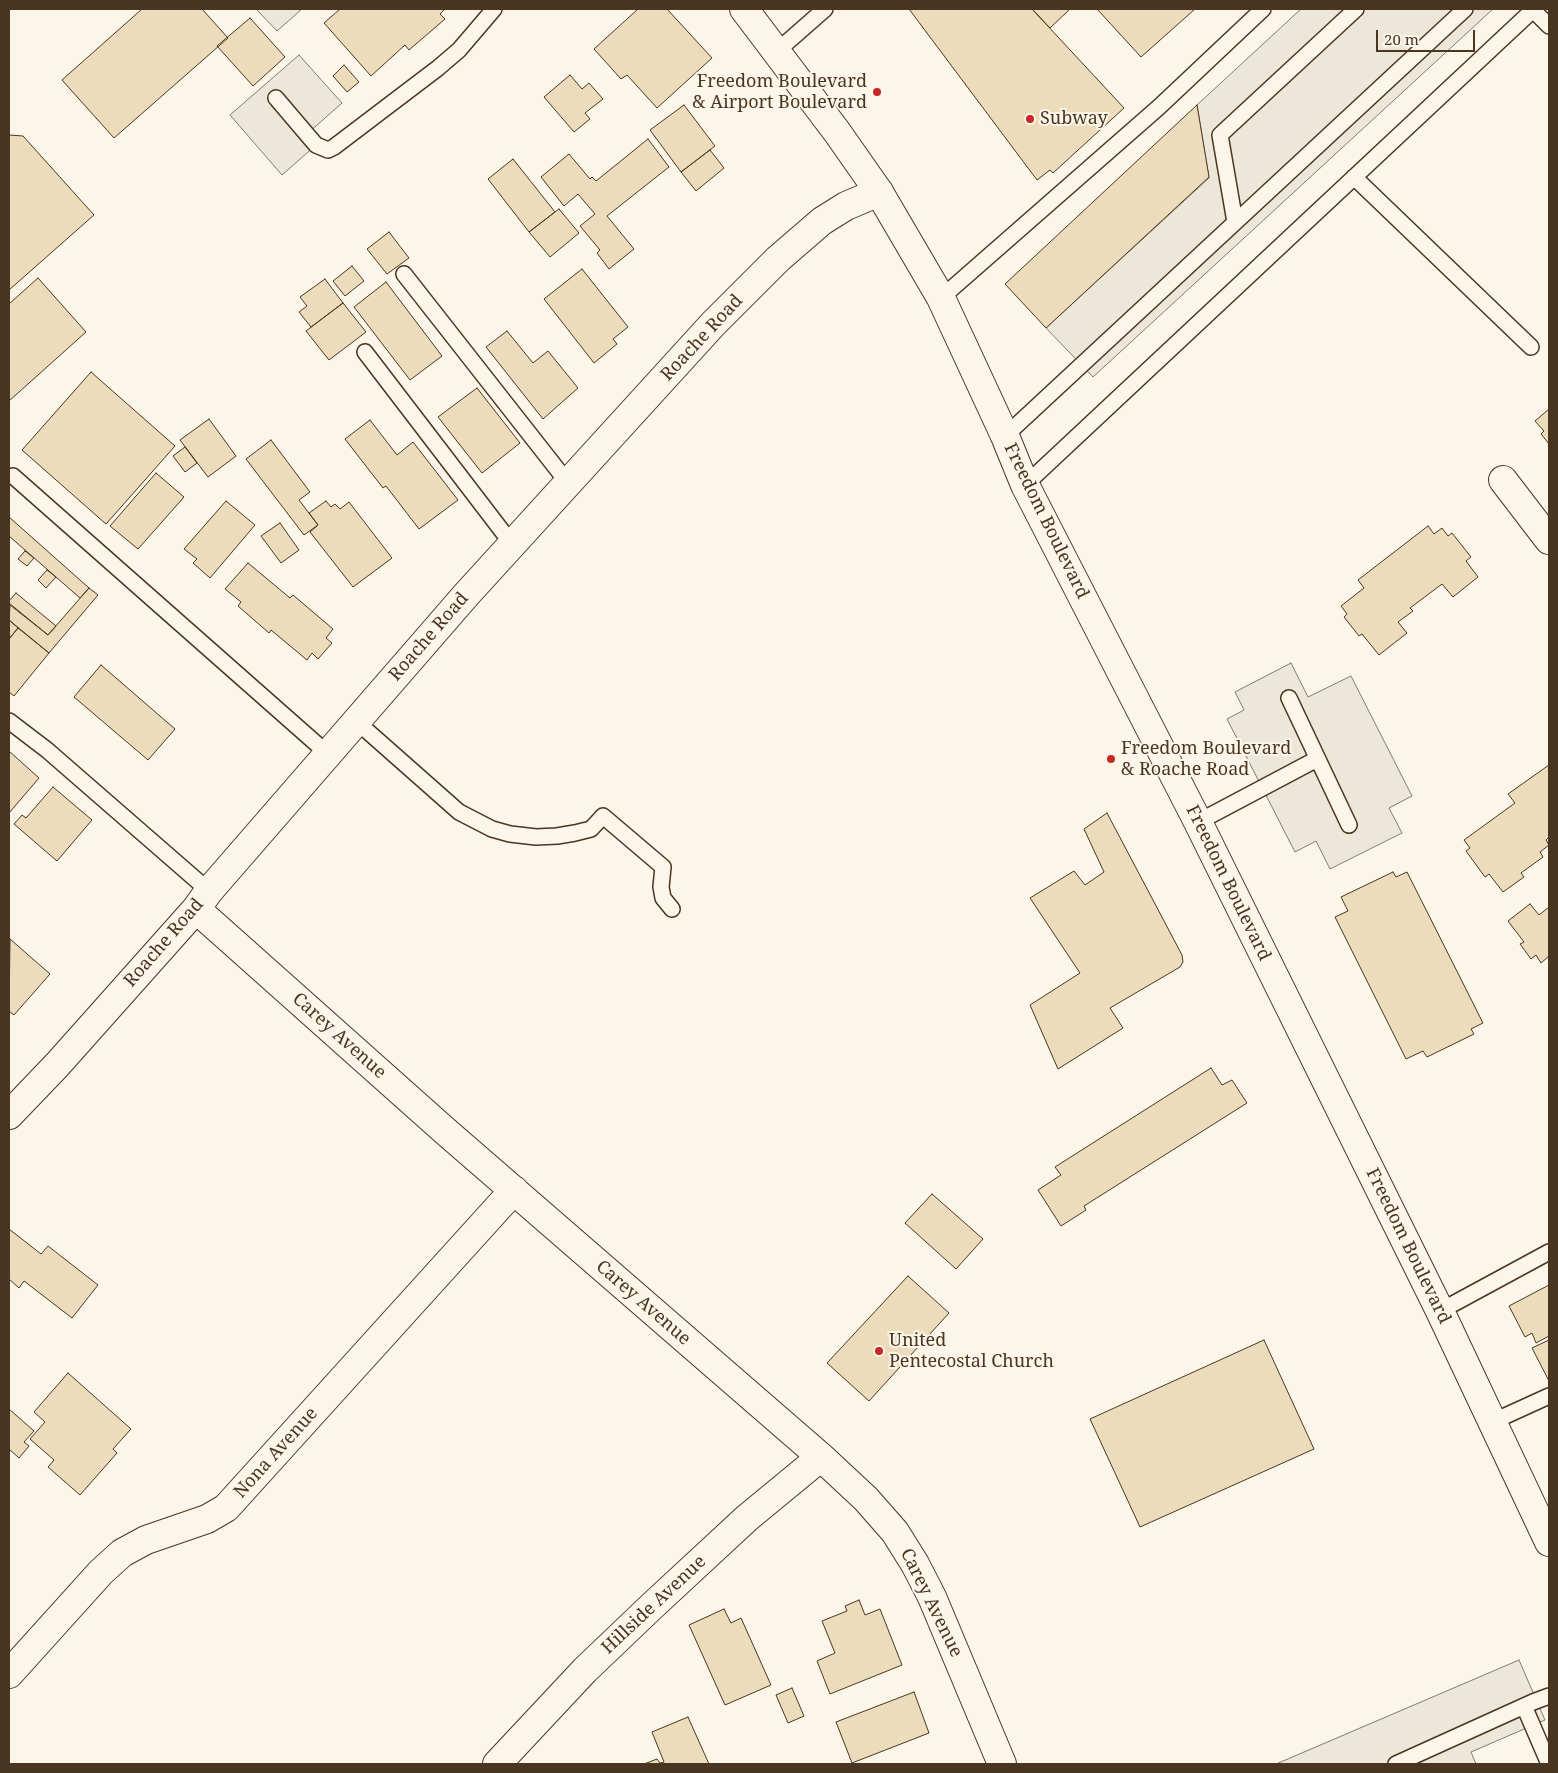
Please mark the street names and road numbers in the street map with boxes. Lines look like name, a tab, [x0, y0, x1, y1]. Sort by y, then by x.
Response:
street label: Roache Road	[656, 290, 748, 386]
street label: Freedom Boulevard	[999, 440, 1093, 602]
street label: Roache Road	[385, 588, 473, 686]
street label: Freedom Boulevard	[1181, 802, 1275, 964]
street label: Roache Road	[120, 894, 208, 992]
street label: Carey Avenue	[288, 988, 390, 1084]
street label: Freedom Boulevard	[1361, 1165, 1455, 1327]
street label: Carey Avenue	[591, 1256, 695, 1350]
street label: Nona Avenue	[230, 1403, 322, 1503]
street label: Carey Avenue	[895, 1545, 967, 1661]
street label: Hillside Avenue	[597, 1551, 711, 1659]

